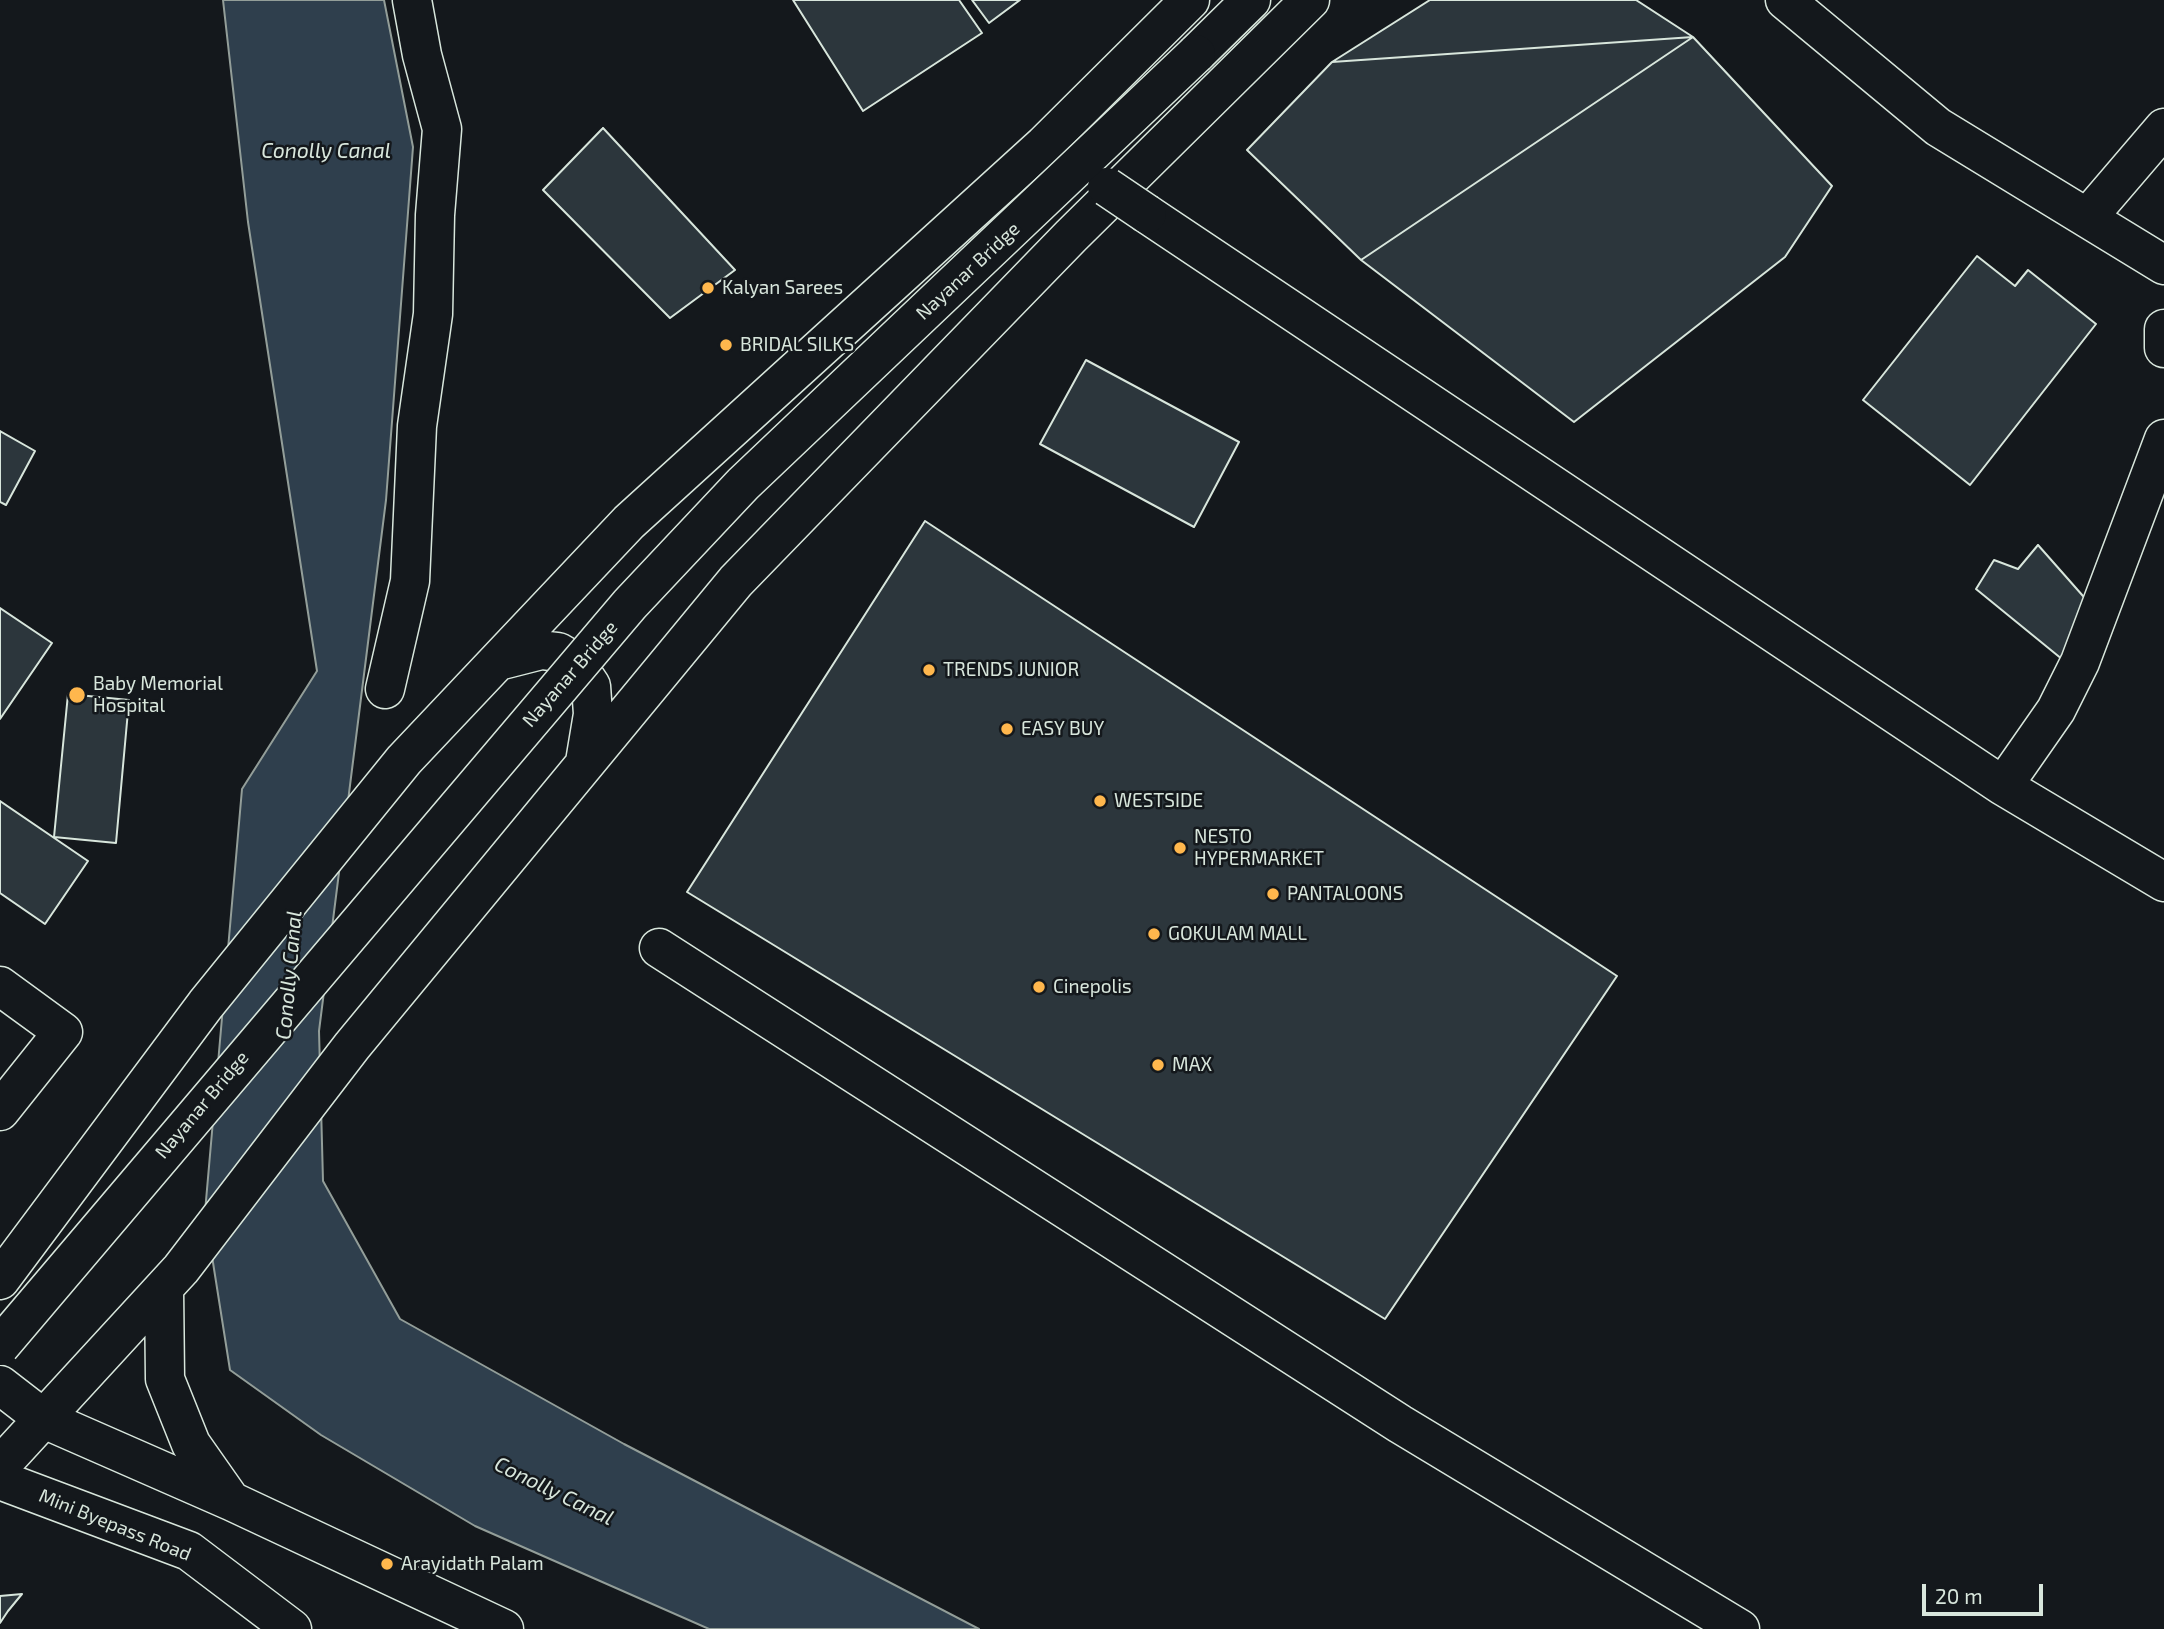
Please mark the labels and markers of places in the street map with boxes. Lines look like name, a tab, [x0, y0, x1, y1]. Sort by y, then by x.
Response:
place label: Kalyan Sarees	[722, 277, 843, 299]
marker: Kalyan Sarees	[700, 280, 716, 296]
place label: BRIDAL SILKS	[740, 334, 854, 356]
marker: BRIDAL SILKS	[718, 337, 734, 353]
place label: TRENDS JUNIOR	[943, 659, 1079, 681]
marker: TRENDS JUNIOR	[921, 662, 937, 678]
place label: Baby Memorial Hospital	[93, 673, 223, 717]
marker: Baby Memorial Hospital	[67, 685, 87, 705]
place label: EASY BUY	[1021, 718, 1104, 740]
marker: EASY BUY	[999, 721, 1015, 737]
place label: WESTSIDE	[1114, 790, 1203, 812]
marker: WESTSIDE	[1092, 793, 1108, 809]
place label: NESTO HYPERMARKET	[1194, 826, 1324, 870]
marker: NESTO HYPERMARKET	[1172, 840, 1188, 856]
place label: PANTALOONS	[1287, 883, 1403, 905]
marker: PANTALOONS	[1265, 886, 1281, 902]
place label: GOKULAM MALL	[1168, 923, 1307, 945]
marker: GOKULAM MALL	[1146, 926, 1162, 942]
place label: Cinepolis	[1053, 976, 1132, 998]
marker: Cinepolis	[1031, 979, 1047, 995]
place label: MAX	[1172, 1054, 1212, 1076]
marker: MAX	[1150, 1057, 1166, 1073]
place label: Arayidath Palam	[401, 1553, 544, 1575]
marker: Arayidath Palam	[379, 1556, 395, 1572]

